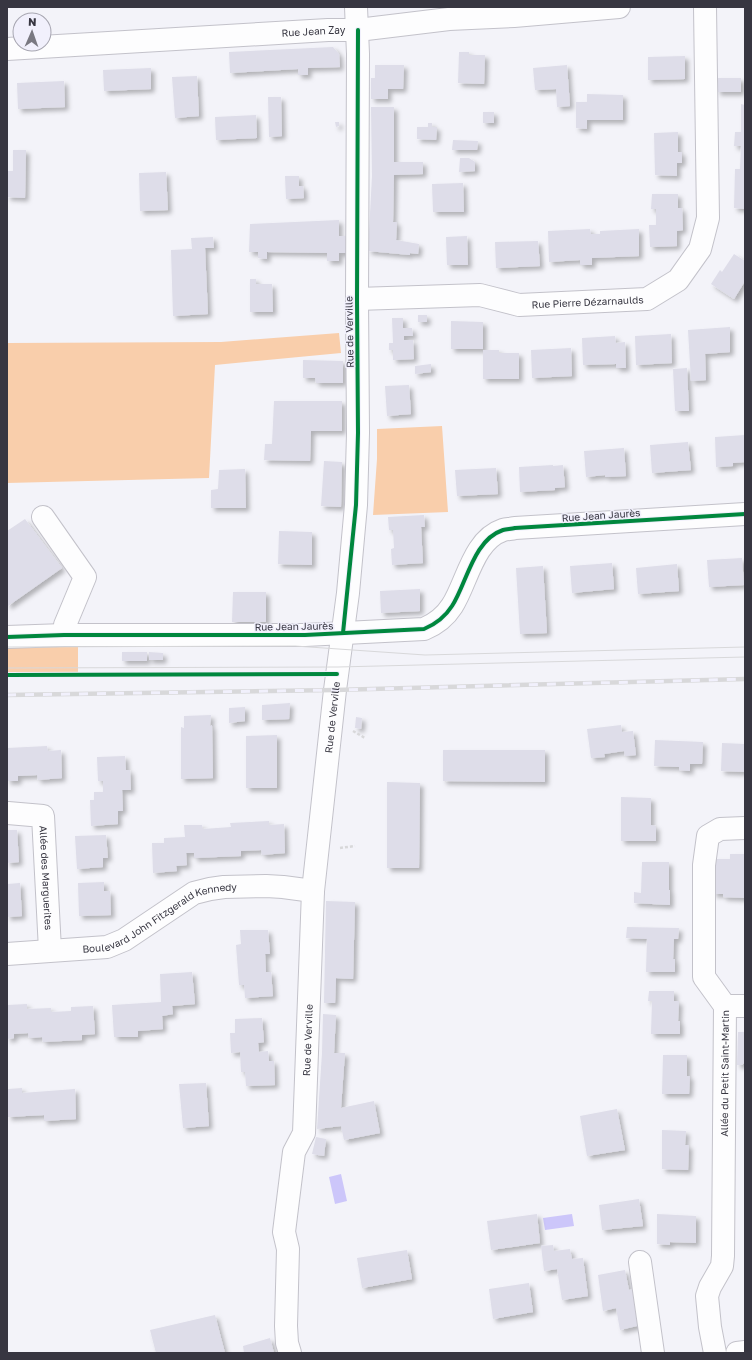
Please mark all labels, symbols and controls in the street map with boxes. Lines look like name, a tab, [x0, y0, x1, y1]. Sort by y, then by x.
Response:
north arrow	[12, 12, 52, 52]
text: N	[28, 15, 37, 28]
street label: Rue Jean Zay	[281, 24, 346, 39]
street label: Rue Pierre Dézarnaulds	[531, 293, 644, 310]
street label: Rue de Verville	[342, 296, 356, 368]
street label: Rue Jean Jaurès	[561, 506, 641, 524]
street label: Rue Jean Jaurès	[255, 619, 333, 633]
street label: Rue de Verville	[322, 681, 342, 754]
street label: Allée des Marguerites	[38, 825, 55, 930]
street label: Boulevard John Fitzgerald Kennedy	[82, 881, 237, 955]
street label: Rue de Verville	[300, 1004, 315, 1076]
street label: Allée du Petit Saint-Martin	[718, 1010, 731, 1137]

